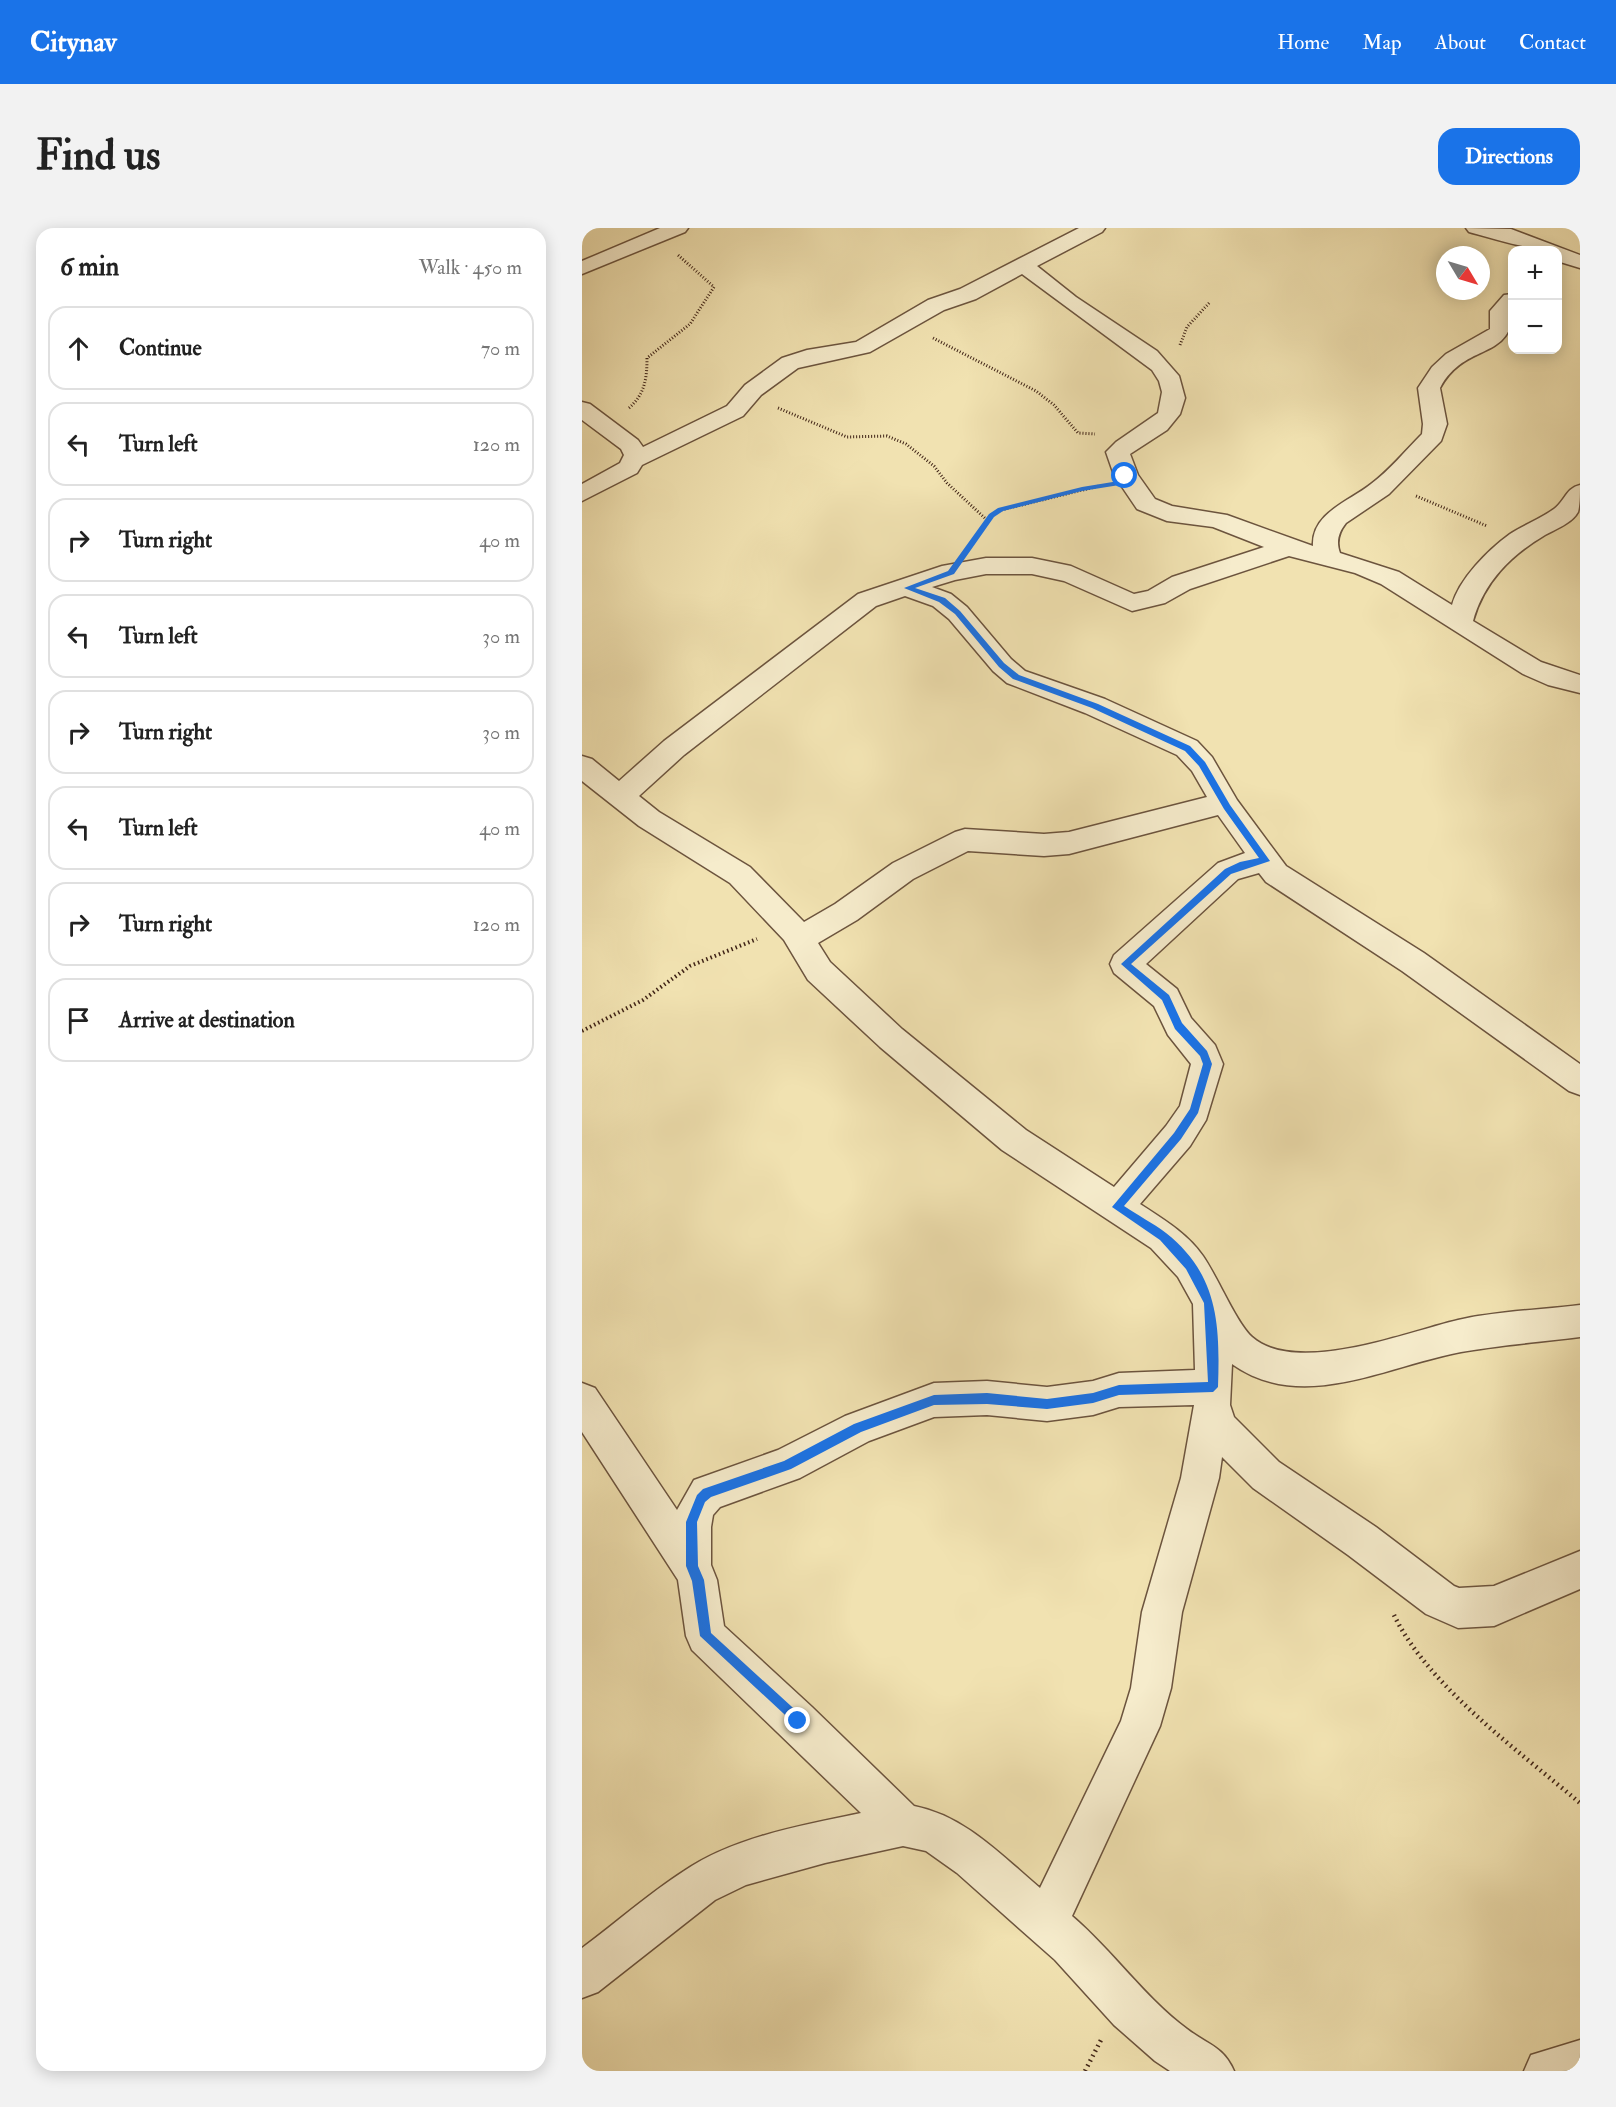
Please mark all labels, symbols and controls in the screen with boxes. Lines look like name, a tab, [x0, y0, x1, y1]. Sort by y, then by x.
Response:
text: Citynav	[30, 25, 117, 60]
text: Home	[1277, 29, 1329, 56]
text: Map	[1362, 29, 1402, 56]
text: About	[1435, 29, 1486, 56]
text: Contact	[1519, 29, 1586, 56]
button: Directions	[1438, 128, 1580, 185]
text: Find us	[36, 130, 160, 182]
north arrow	[1436, 246, 1490, 300]
map controls	[1508, 246, 1562, 354]
button: +	[1508, 246, 1562, 300]
text: 6 min	[60, 251, 119, 283]
text: Walk · 450 m	[419, 255, 522, 280]
button: −	[1508, 300, 1562, 354]
icon: ahead	[62, 332, 95, 365]
text: Continue	[119, 334, 202, 362]
text: 70 m	[481, 336, 520, 361]
icon: left	[62, 428, 95, 461]
text: Turn left	[119, 430, 198, 458]
text: 120 m	[473, 432, 520, 457]
route start	[1111, 462, 1137, 488]
icon: right	[62, 524, 95, 557]
text: Turn right	[119, 526, 212, 554]
text: 40 m	[479, 528, 520, 553]
icon: left	[62, 620, 95, 653]
text: Turn left	[119, 622, 198, 650]
text: 30 m	[482, 624, 520, 649]
icon: right	[62, 716, 95, 749]
text: Turn right	[119, 718, 212, 746]
text: 30 m	[482, 720, 520, 745]
icon: left	[62, 812, 95, 845]
text: Turn left	[119, 814, 198, 842]
text: 40 m	[479, 816, 520, 841]
icon: right	[62, 908, 95, 941]
text: Turn right	[119, 910, 212, 938]
text: 120 m	[473, 912, 520, 937]
icon: arrive	[62, 1004, 95, 1037]
text: Arrive at destination	[119, 1006, 295, 1034]
route end	[784, 1707, 810, 1733]

